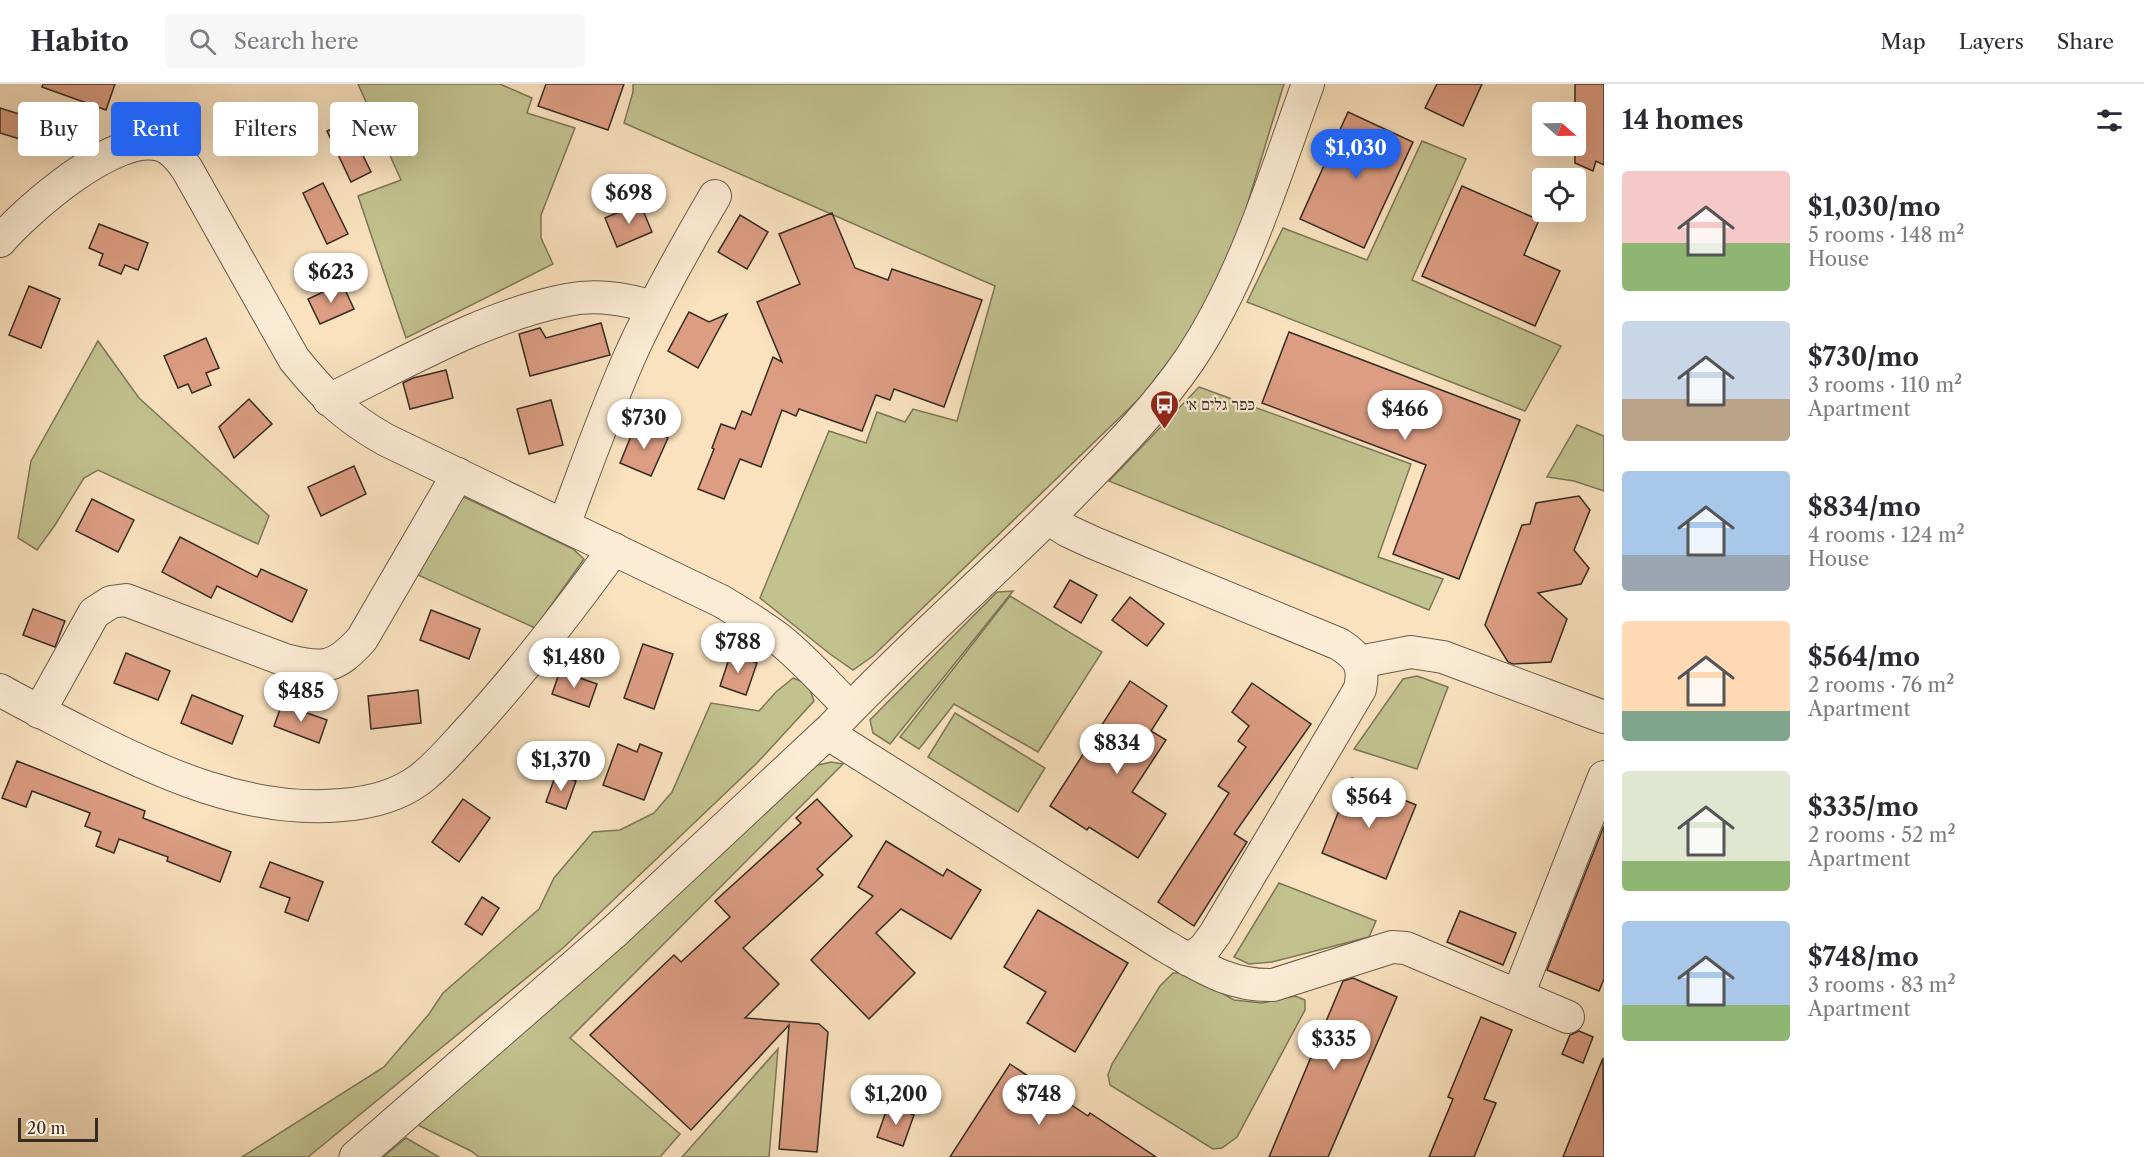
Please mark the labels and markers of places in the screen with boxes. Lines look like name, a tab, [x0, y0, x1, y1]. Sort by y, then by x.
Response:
pin: $1,030	[1307, 129, 1405, 180]
pin: $698	[593, 174, 665, 225]
pin: $623	[295, 253, 367, 304]
bus stop icon: כפר גלים א׳	[1149, 388, 1181, 430]
pin: $466	[1369, 390, 1441, 441]
place label: כפר גלים א׳	[1186, 394, 1255, 414]
pin: $730	[608, 399, 680, 450]
pin: $788	[702, 623, 774, 674]
pin: $1,480	[525, 638, 623, 689]
pin: $485	[265, 672, 337, 723]
pin: $834	[1081, 724, 1153, 775]
pin: $1,370	[512, 741, 610, 792]
pin: $564	[1333, 778, 1405, 829]
pin: $335	[1298, 1020, 1370, 1071]
pin: $1,200	[847, 1075, 945, 1126]
pin: $748	[1003, 1075, 1075, 1126]

